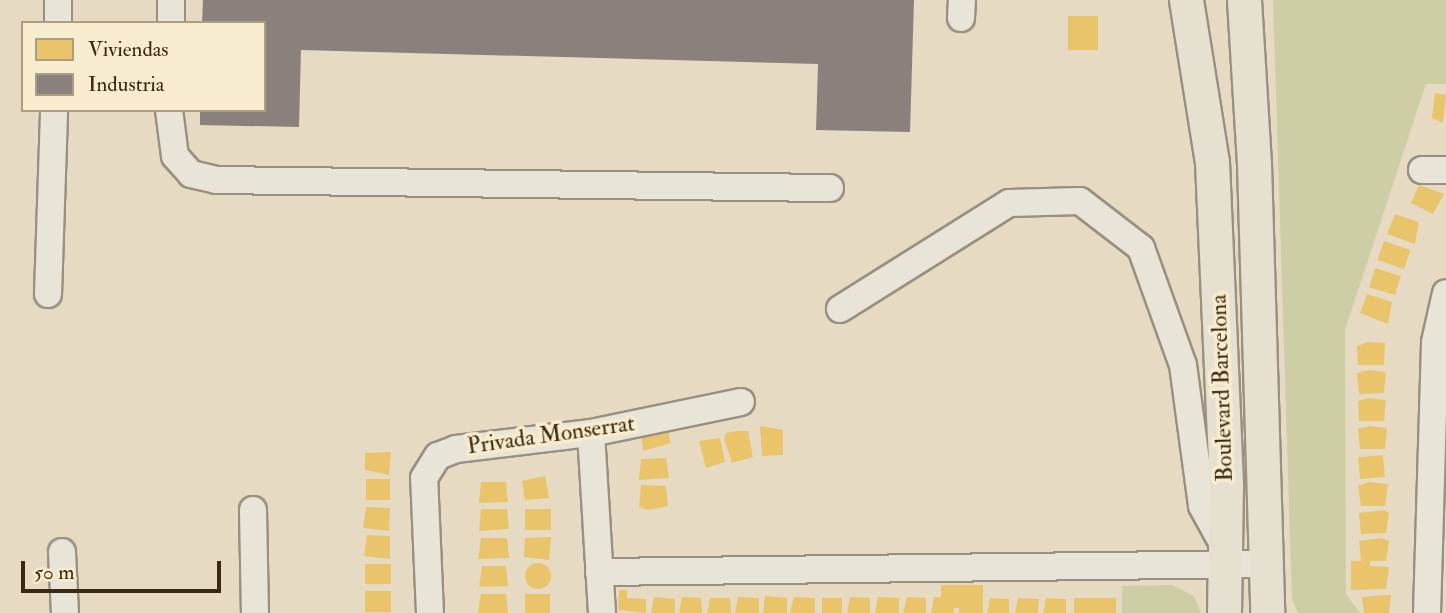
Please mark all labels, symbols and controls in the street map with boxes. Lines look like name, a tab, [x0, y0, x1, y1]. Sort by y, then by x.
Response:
legend	[21, 21, 266, 112]
text: Viviendas	[88, 36, 169, 63]
text: Industria	[88, 71, 165, 98]
street label: Boulevard Barcelona	[1205, 294, 1239, 482]
street label: Privada Monserrat	[465, 410, 637, 460]
scale bar	[24, 546, 224, 590]
text: 50 m	[34, 559, 75, 586]

